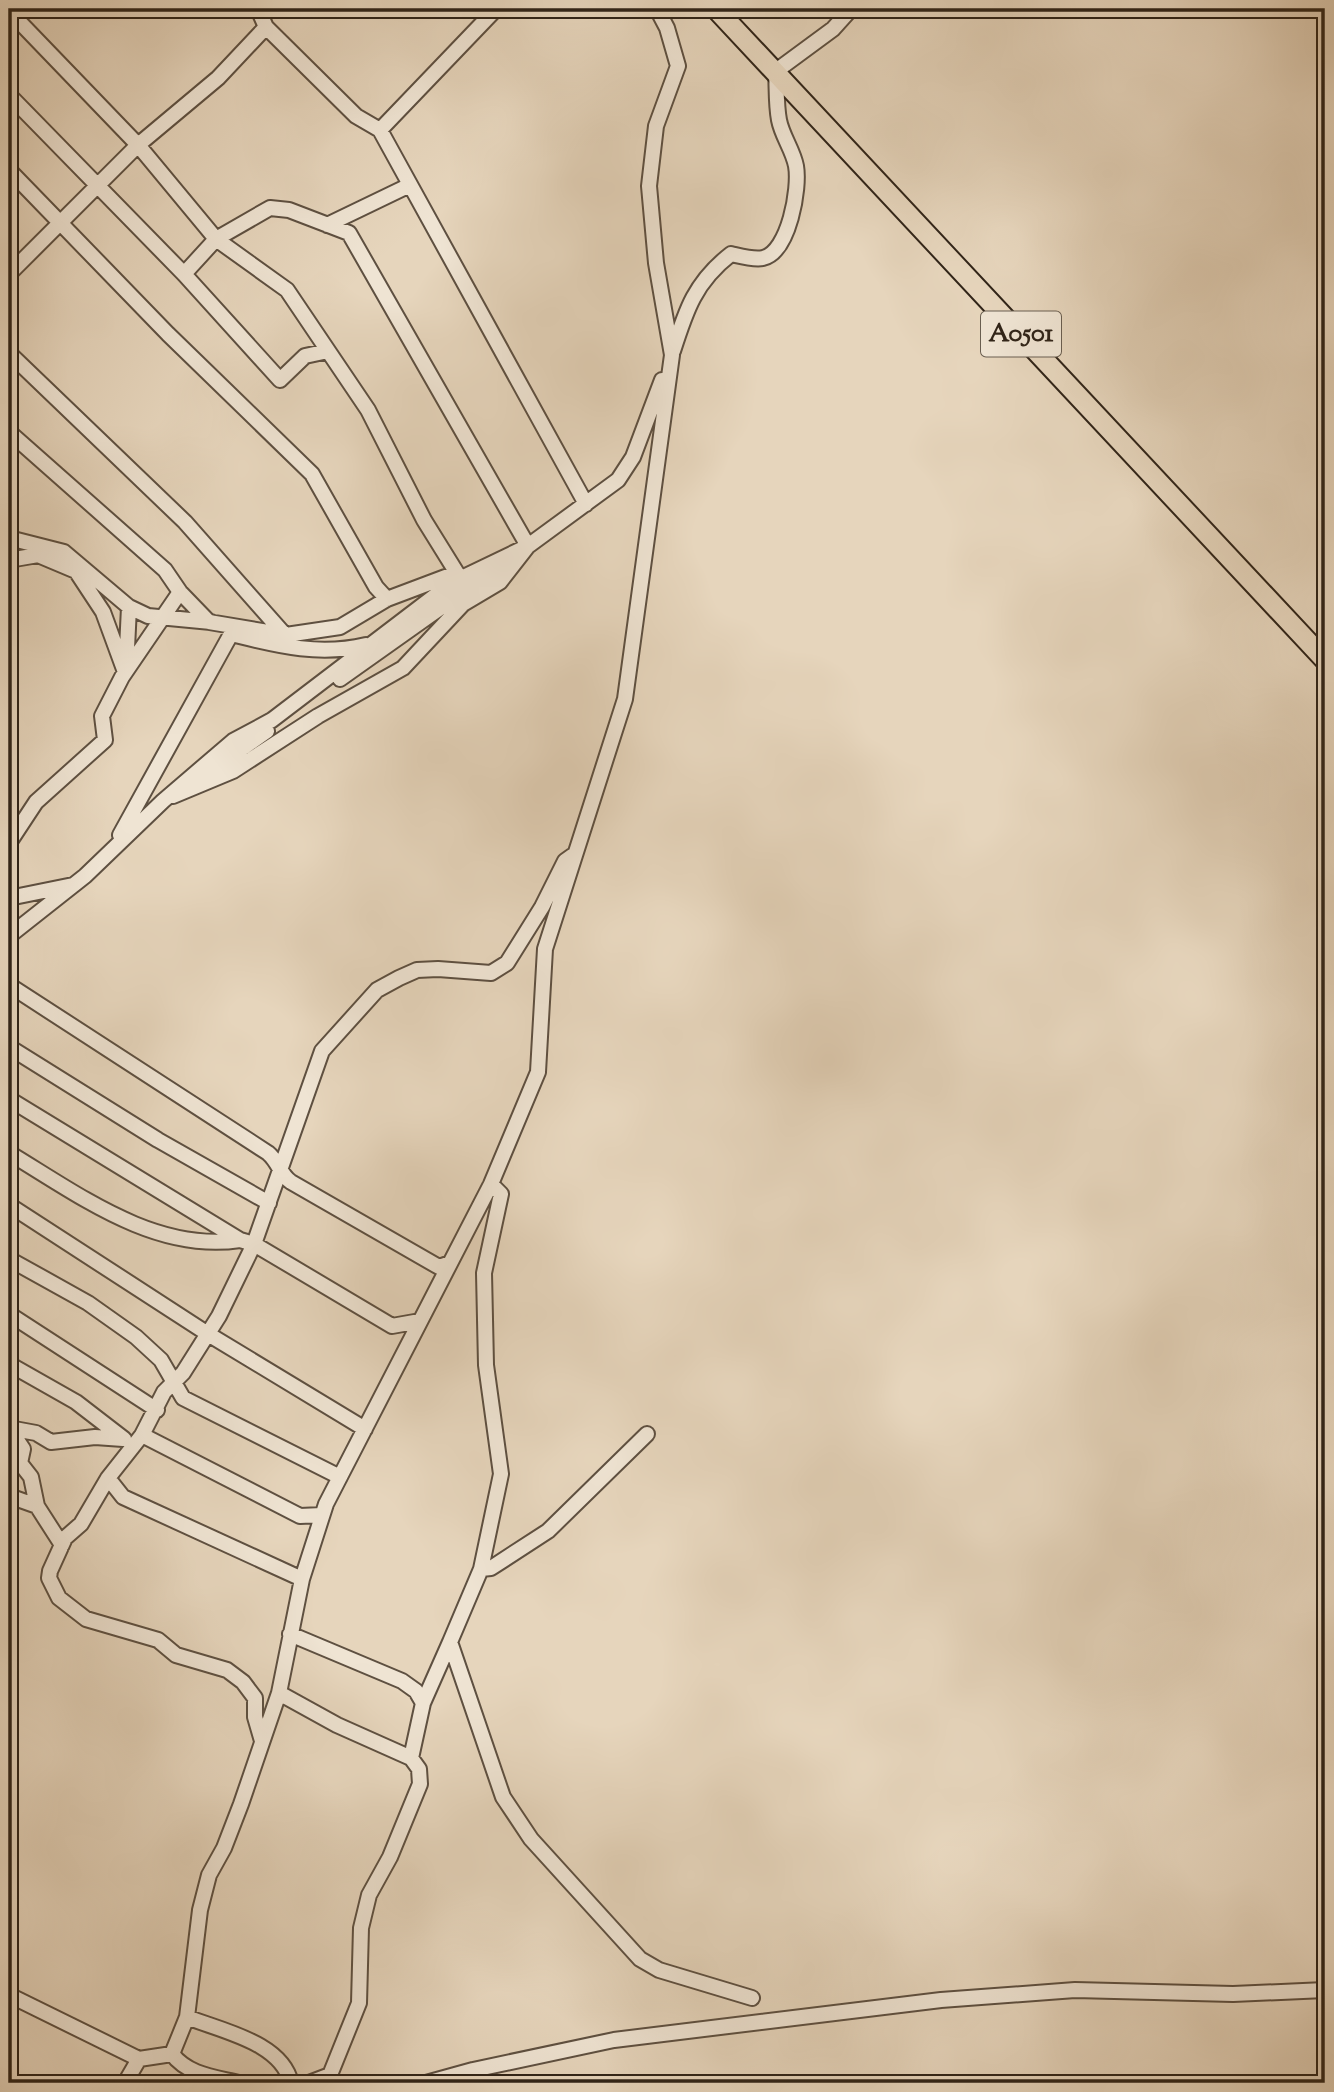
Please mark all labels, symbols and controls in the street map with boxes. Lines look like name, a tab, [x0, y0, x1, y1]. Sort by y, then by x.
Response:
road number: A0501	[981, 312, 1061, 356]

